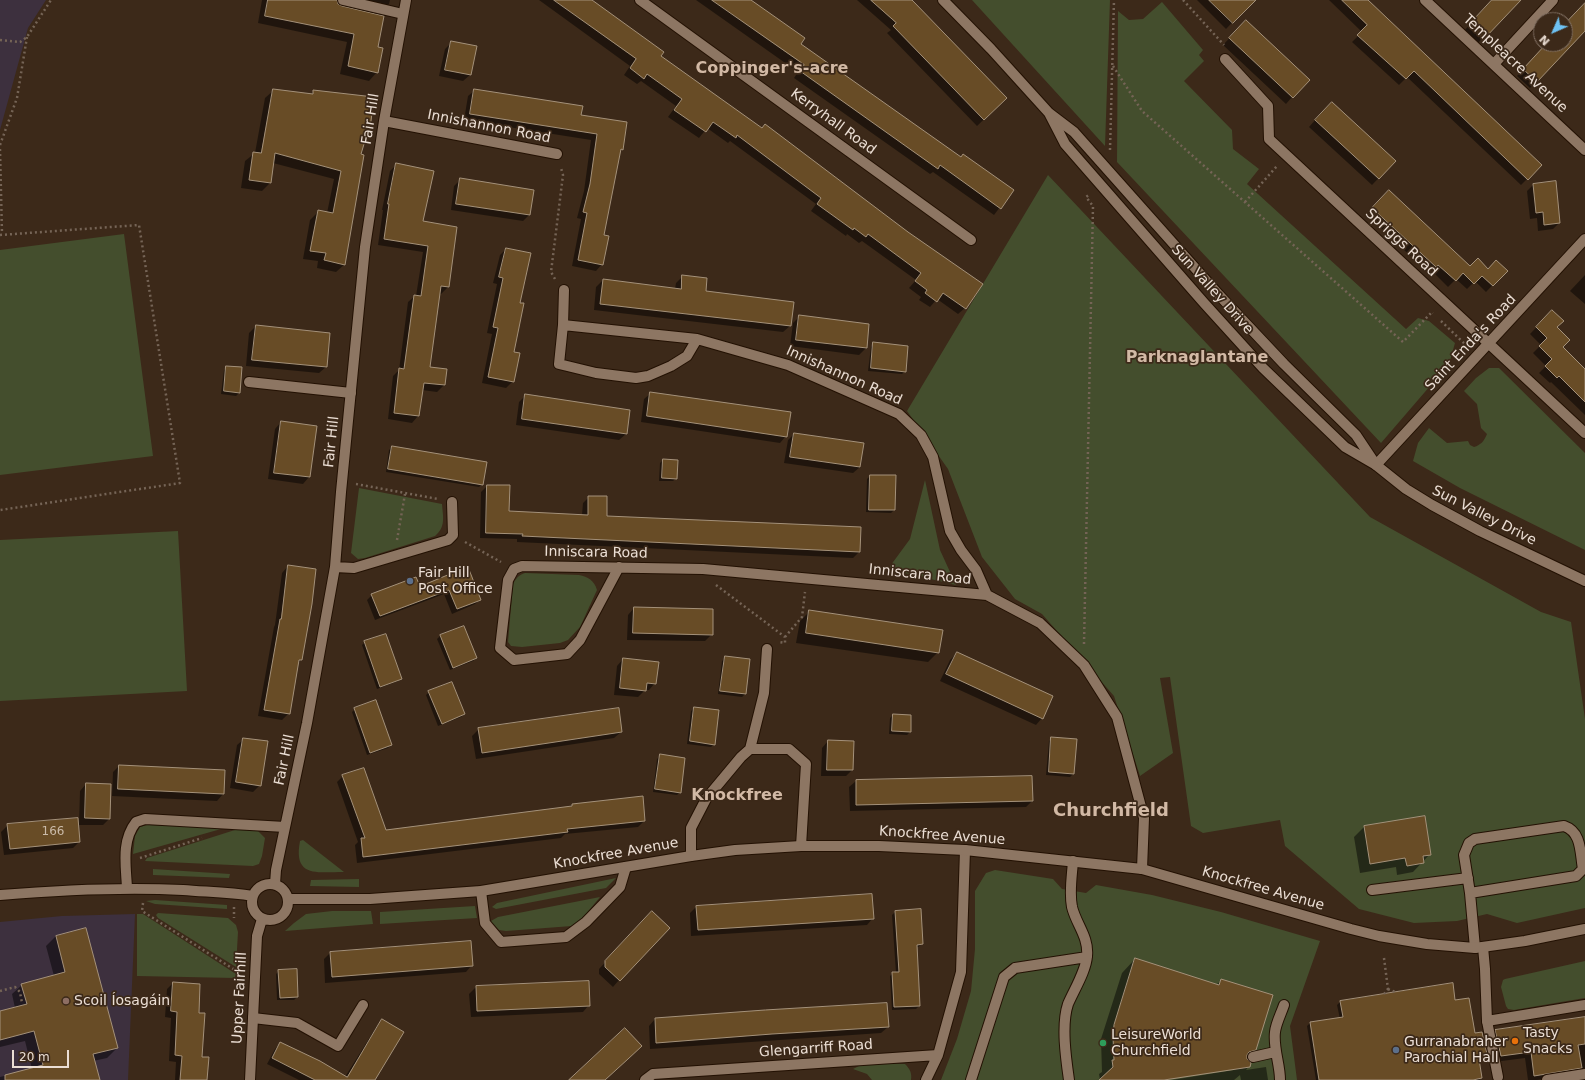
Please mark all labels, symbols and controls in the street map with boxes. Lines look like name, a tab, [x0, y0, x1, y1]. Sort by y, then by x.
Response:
street label: Templeacre Avenue	[1459, 11, 1571, 117]
north arrow	[1533, 12, 1573, 52]
text: N	[1537, 32, 1553, 48]
district label: Coppinger's-acre	[696, 59, 848, 79]
street label: Kerryhall Road	[787, 85, 879, 159]
street label: Fair Hill	[359, 92, 383, 146]
street label: Innishannon Road	[426, 107, 552, 147]
street label: Spriggs Road	[1362, 205, 1440, 281]
street label: Sun Valley Drive	[1167, 242, 1257, 338]
street label: Saint Enda's Road	[1422, 291, 1520, 395]
street label: Innishannon Road	[783, 343, 905, 409]
district label: Parknaglantane	[1126, 348, 1268, 368]
street label: Fair Hill	[321, 415, 343, 469]
street label: Sun Valley Drive	[1429, 483, 1539, 549]
street label: Inniscara Road	[544, 544, 648, 562]
street label: Inniscara Road	[868, 561, 972, 589]
place label: Fair Hill Post Office	[418, 565, 493, 598]
marker: Fair Hill Post Office	[405, 576, 415, 586]
street label: Fair Hill	[271, 733, 299, 787]
district label: Knockfree	[691, 786, 783, 806]
district label: Churchfield	[1053, 800, 1169, 822]
street label: Knockfree Avenue	[878, 823, 1006, 849]
house number: 166	[42, 825, 64, 839]
street label: Knockfree Avenue	[552, 835, 680, 873]
street label: Knockfree Avenue	[1200, 863, 1326, 915]
street label: Upper Fairhill	[229, 952, 251, 1044]
place label: Scoil Íosagáin	[74, 993, 170, 1009]
marker: Scoil Íosagáin	[61, 996, 71, 1006]
place label: Tasty Snacks	[1523, 1025, 1572, 1058]
place label: LeisureWorld Churchfield	[1111, 1027, 1201, 1060]
place label: Gurranabraher Parochial Hall	[1404, 1034, 1507, 1066]
marker: Tasty Snacks	[1510, 1036, 1520, 1046]
street label: Glengarriff Road	[759, 1037, 873, 1061]
marker: LeisureWorld Churchfield	[1098, 1038, 1108, 1048]
scale bar	[14, 1042, 71, 1068]
marker: Gurranabraher Parochial Hall	[1391, 1045, 1401, 1055]
text: 20 m	[19, 1050, 50, 1064]

